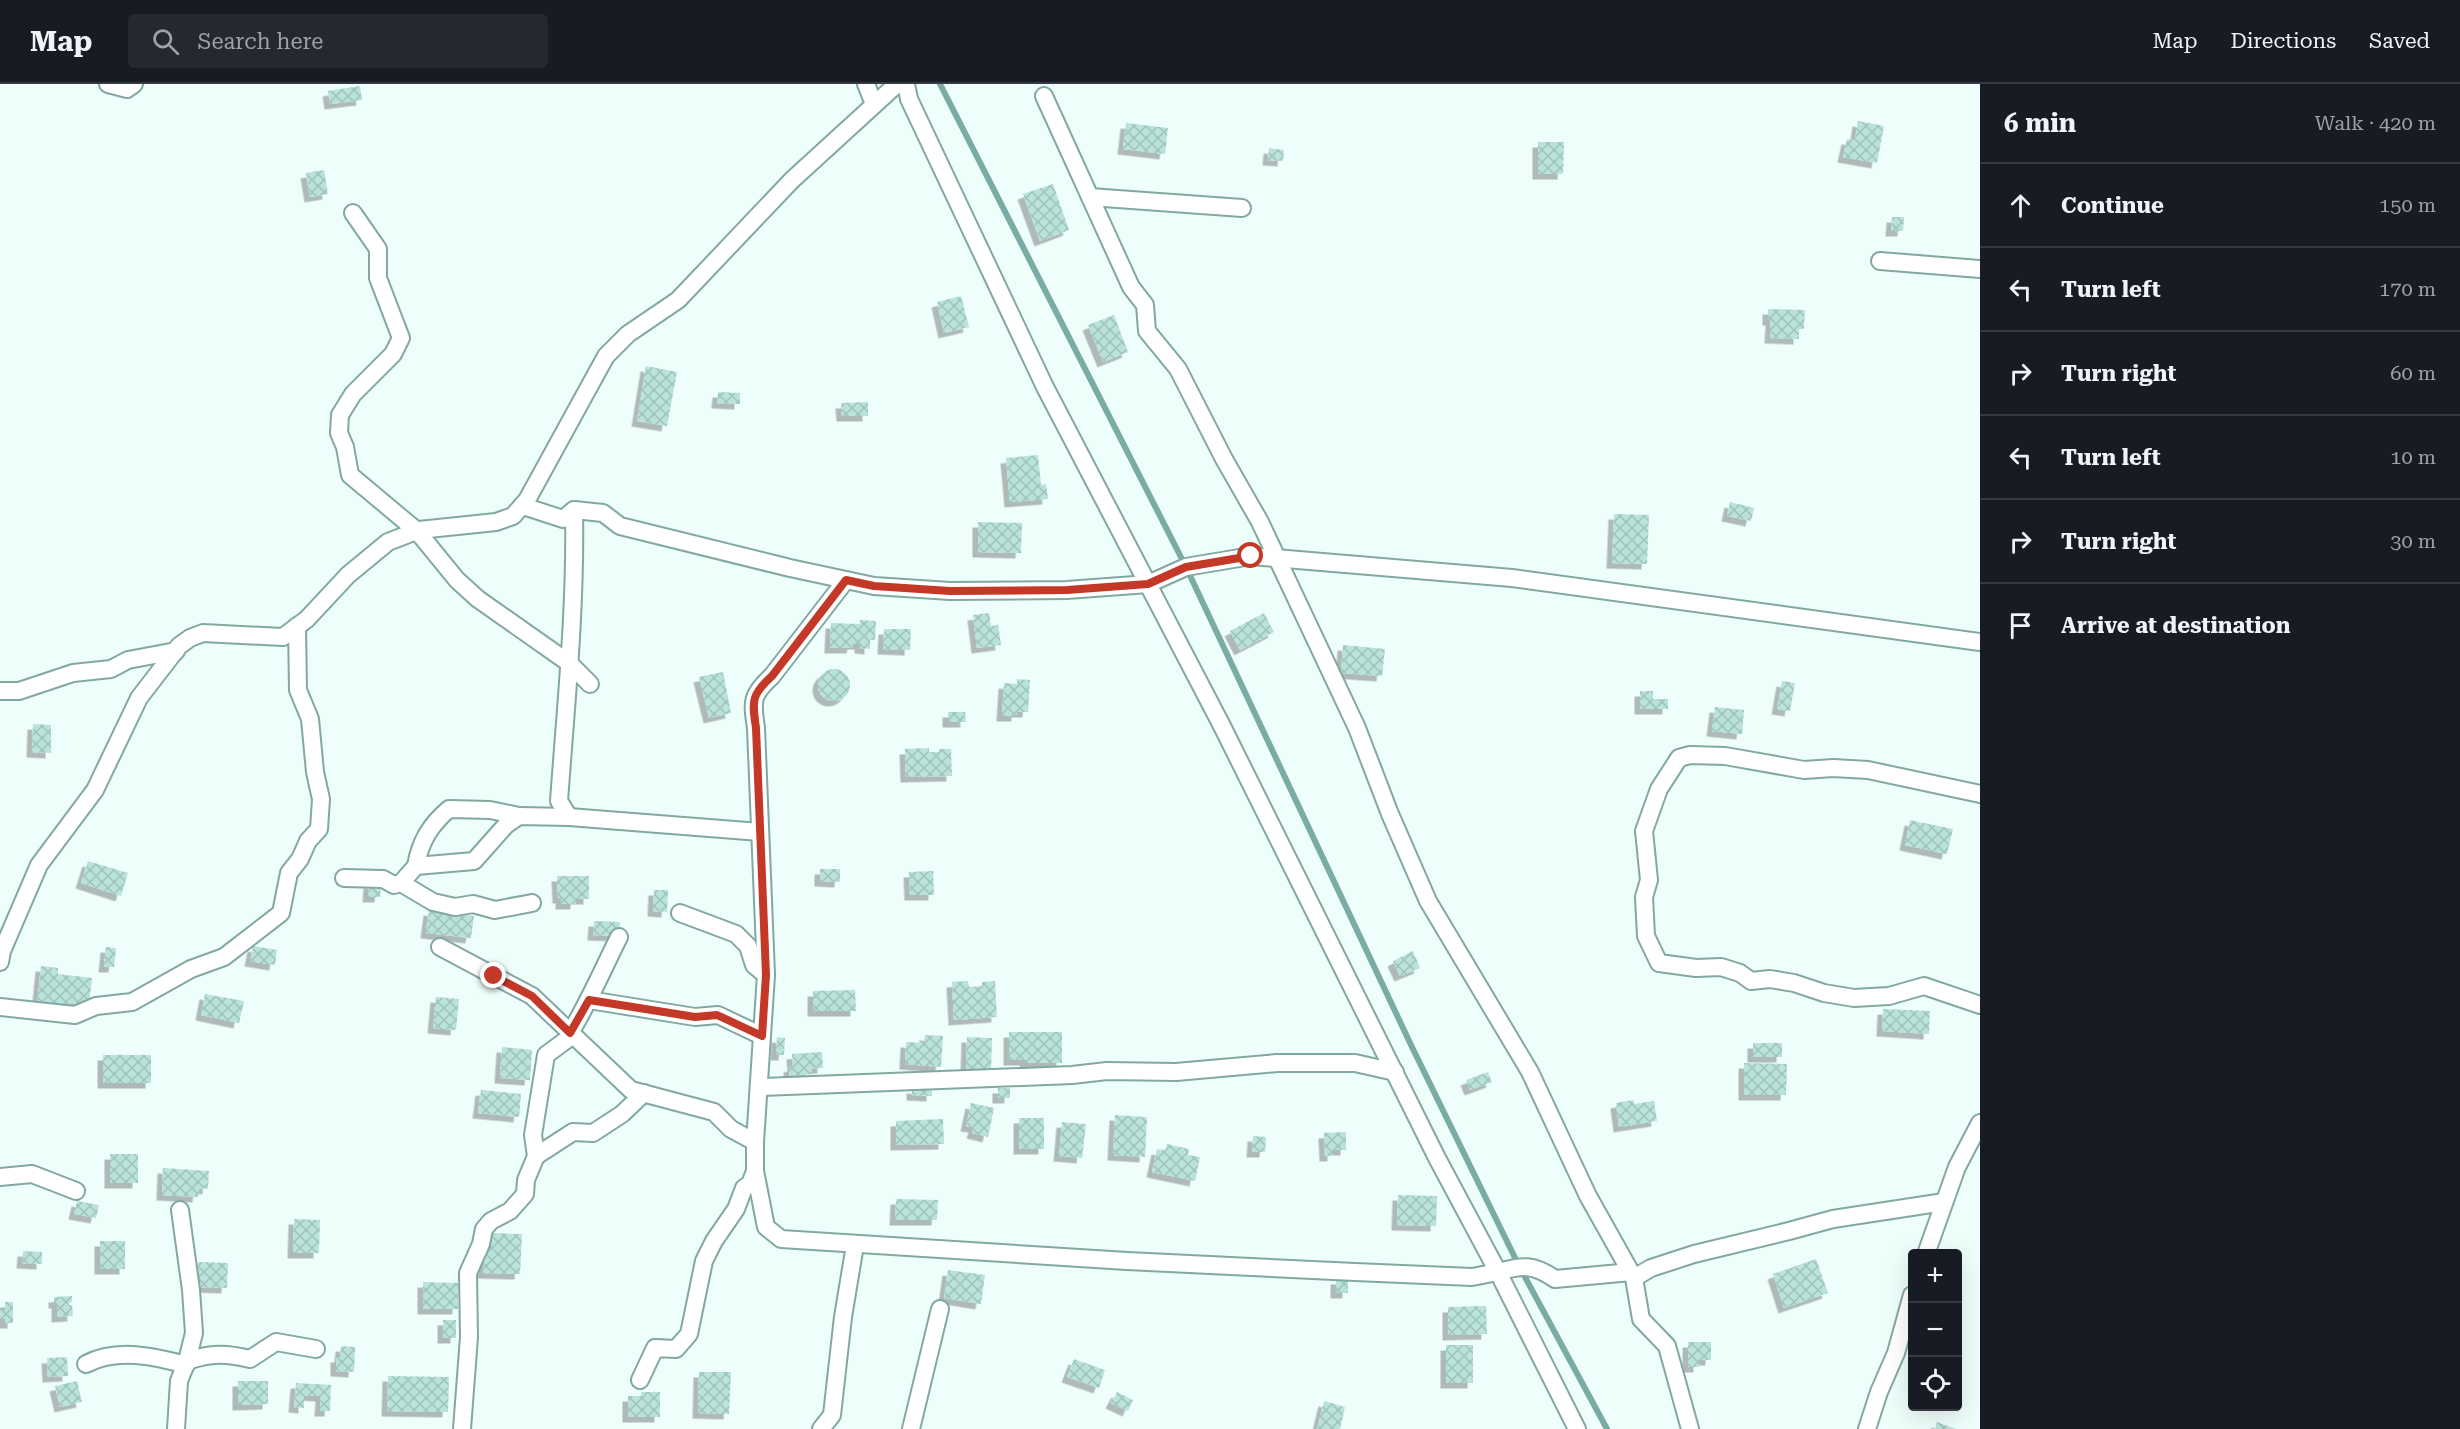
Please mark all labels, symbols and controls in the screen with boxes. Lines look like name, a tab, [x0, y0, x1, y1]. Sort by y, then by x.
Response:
search box	[128, 14, 548, 68]
text: Map	[30, 25, 92, 58]
icon: search	[149, 25, 182, 58]
text: Search here	[197, 29, 323, 54]
text: Map	[2153, 29, 2197, 53]
text: Directions	[2230, 29, 2336, 53]
text: Saved	[2369, 29, 2430, 53]
text: 6 min	[2004, 108, 2076, 138]
text: Walk · 420 m	[2315, 111, 2436, 135]
icon: ahead	[2004, 189, 2037, 222]
text: Continue	[2061, 193, 2164, 218]
text: 150 m	[2379, 193, 2436, 217]
icon: left	[2004, 273, 2037, 306]
text: Turn left	[2061, 277, 2161, 302]
text: 170 m	[2379, 277, 2436, 301]
icon: right	[2004, 357, 2037, 390]
text: Turn right	[2061, 361, 2176, 386]
text: 60 m	[2390, 361, 2436, 385]
icon: left	[2004, 441, 2037, 474]
text: Turn left	[2061, 445, 2161, 470]
text: 10 m	[2390, 445, 2436, 469]
icon: right	[2004, 525, 2037, 558]
text: Turn right	[2061, 529, 2176, 554]
text: 30 m	[2390, 529, 2436, 553]
route start	[1237, 542, 1263, 568]
icon: arrive	[2004, 609, 2037, 642]
text: Arrive at destination	[2061, 613, 2290, 638]
route end	[480, 962, 506, 988]
map controls	[1908, 1249, 1962, 1411]
button: +	[1908, 1249, 1962, 1303]
button: −	[1908, 1303, 1962, 1357]
button: locate	[1908, 1357, 1962, 1411]

